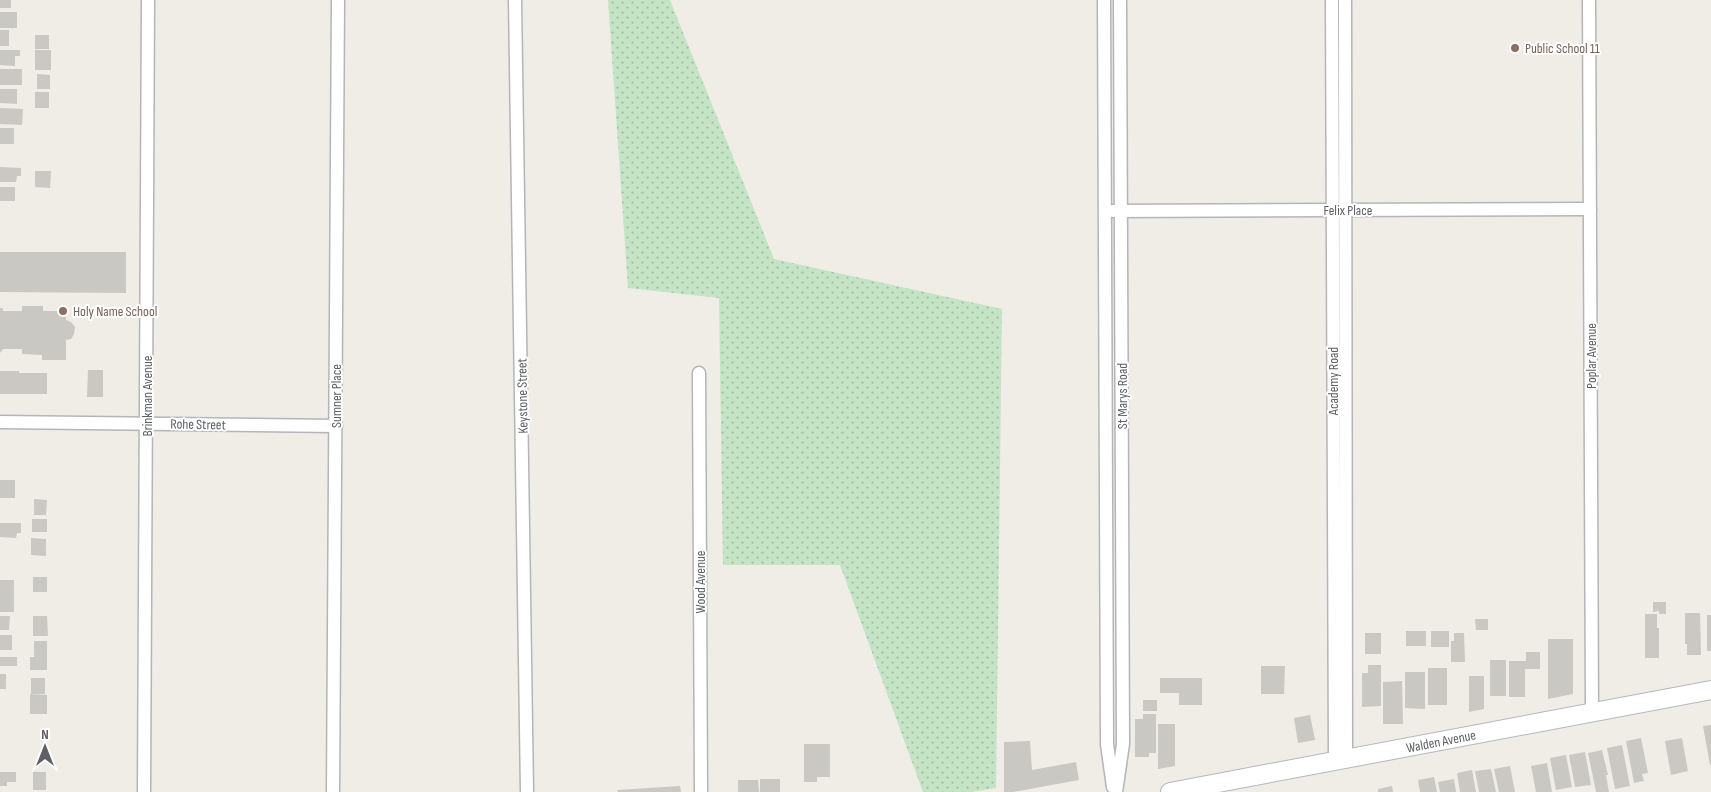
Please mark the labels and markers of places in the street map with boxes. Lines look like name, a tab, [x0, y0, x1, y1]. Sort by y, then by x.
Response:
place label: Public School 11	[1525, 40, 1600, 57]
marker: Public School 11	[1509, 42, 1521, 54]
place label: Holy Name School	[73, 303, 157, 320]
marker: Holy Name School	[57, 305, 69, 317]

